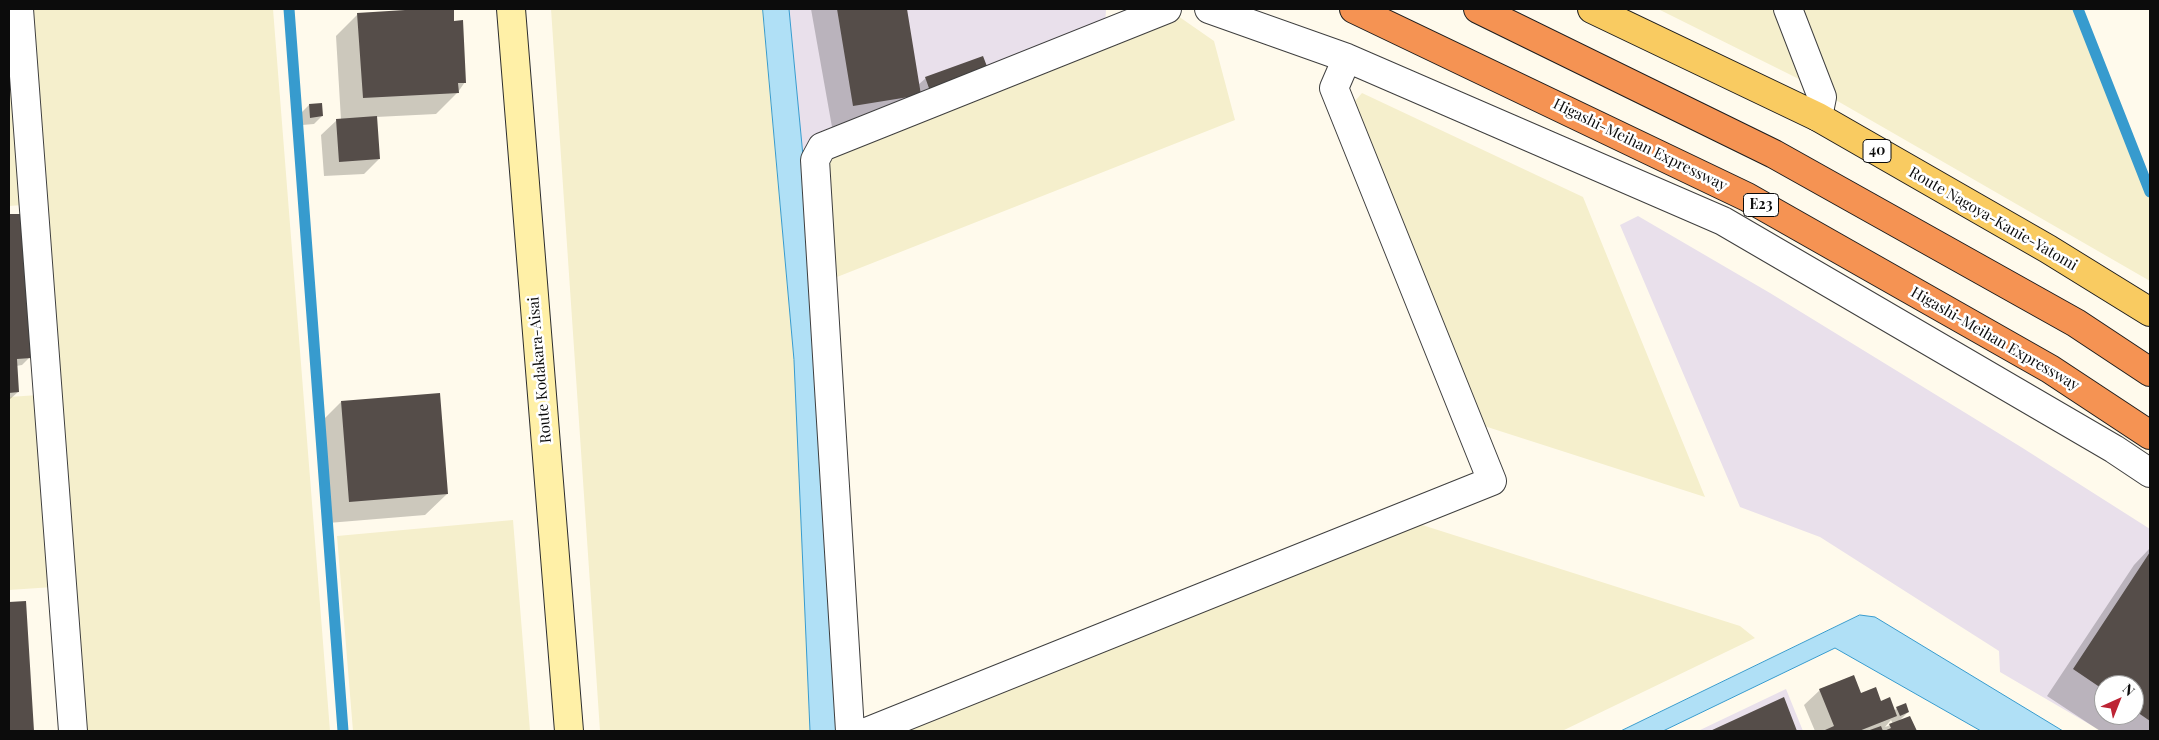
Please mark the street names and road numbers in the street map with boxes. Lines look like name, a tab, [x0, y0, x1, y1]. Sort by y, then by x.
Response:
street label: Higashi-Meihan Expressway	[1550, 95, 1730, 195]
road number: 40	[1863, 140, 1891, 162]
street label: Route Nagoya-Kanie-Yatomi	[1906, 163, 2080, 275]
road number: E23	[1744, 194, 1778, 216]
street label: Higashi-Meihan Expressway	[1908, 283, 2082, 395]
street label: Route Kodakara-Aisai	[525, 296, 555, 444]

